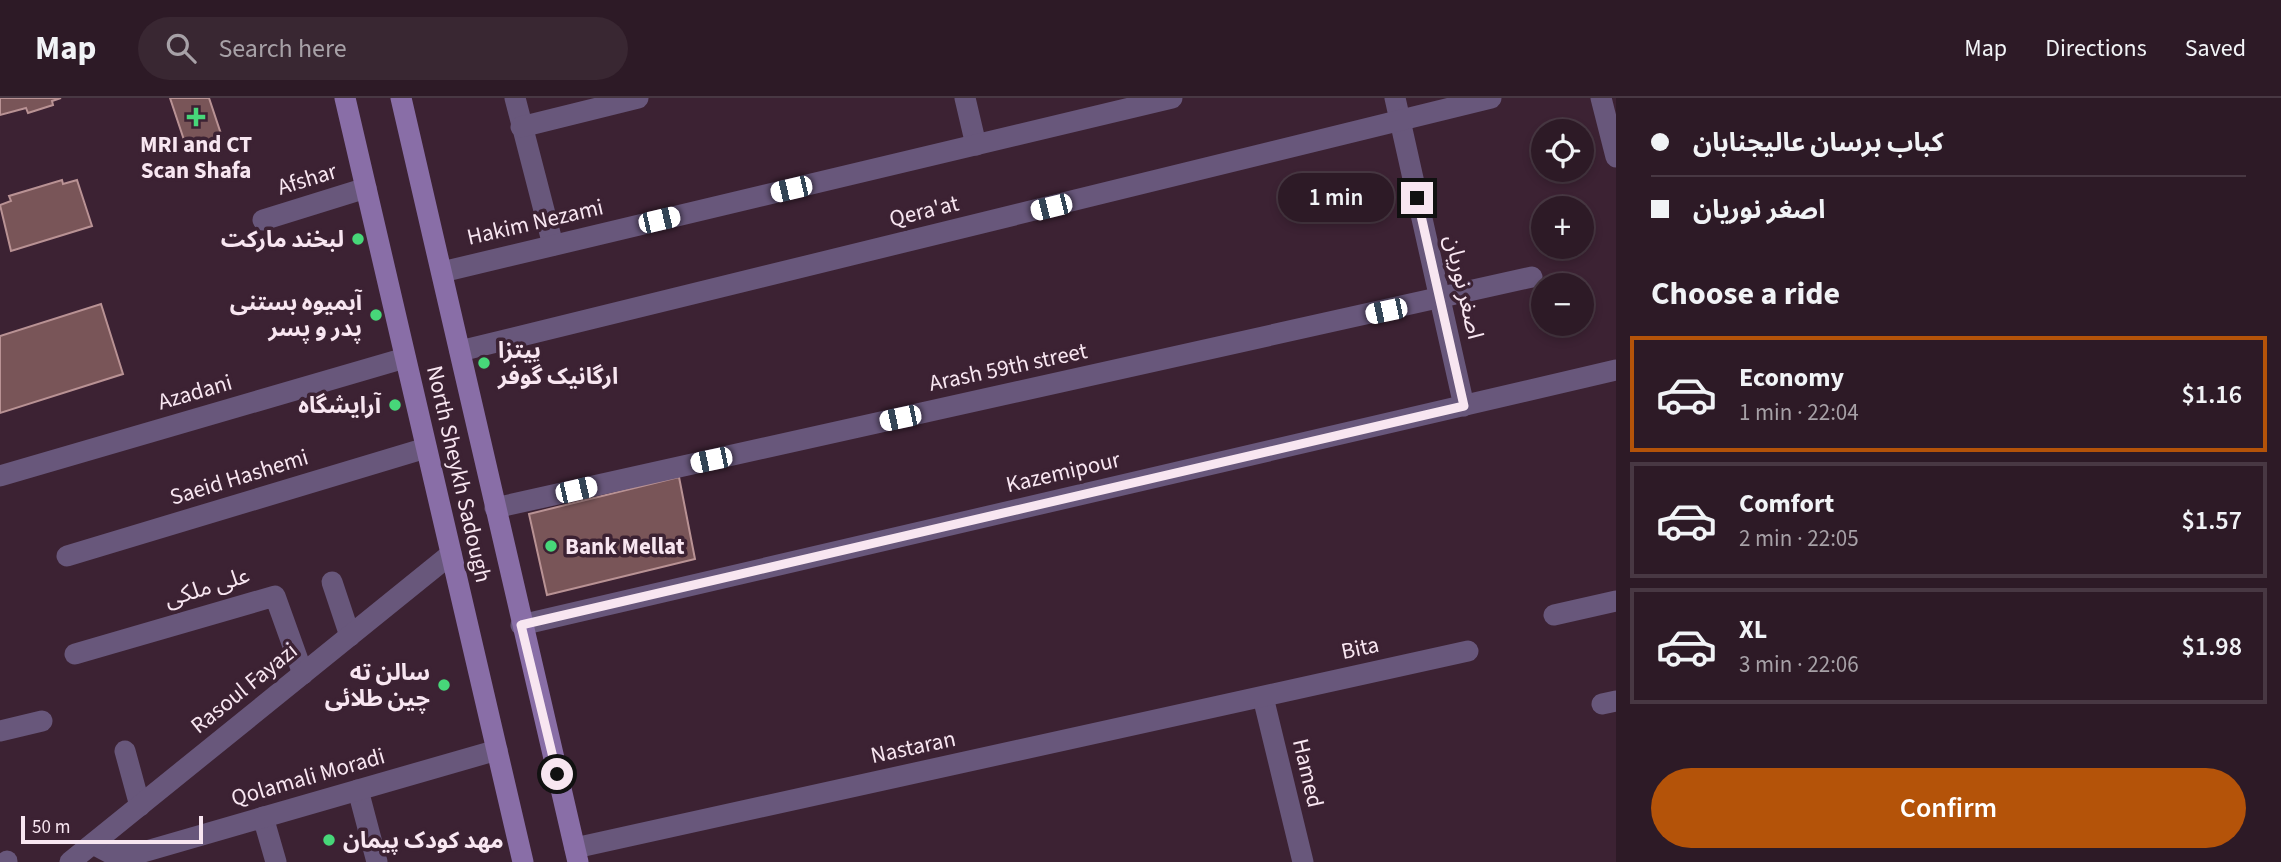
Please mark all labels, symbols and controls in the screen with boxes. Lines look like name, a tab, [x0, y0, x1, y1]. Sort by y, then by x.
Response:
search box	[138, 17, 628, 80]
text: Map	[35, 25, 96, 72]
icon: search	[162, 29, 200, 67]
text: Search here	[218, 30, 347, 67]
text: Map	[1964, 31, 2007, 66]
text: Directions	[2045, 31, 2147, 66]
text: Saved	[2185, 31, 2246, 66]
marker: MRI and CT Scan Shafa	[186, 107, 206, 127]
map controls	[1531, 119, 1594, 336]
button: locate	[1531, 119, 1594, 182]
text: کباب برسان عالیجنابان	[1693, 124, 1944, 161]
place label: MRI and CT Scan Shafa	[140, 128, 252, 187]
street label: Afshar	[273, 154, 342, 204]
car	[769, 174, 814, 204]
callout: 1 min	[1277, 174, 1392, 222]
text: 1 min	[1309, 181, 1363, 214]
route end	[1401, 182, 1433, 214]
street label: Qera'at	[886, 186, 962, 236]
street label: Hakim Nezami	[463, 190, 607, 254]
text: اصغر نوریان	[1693, 191, 1825, 228]
car	[1029, 192, 1074, 222]
button: +	[1531, 196, 1594, 259]
car	[637, 205, 682, 235]
place label: لبخند مارکت	[221, 223, 344, 256]
marker: لبخند مارکت	[350, 231, 366, 247]
street label: اصغر نوریان	[1436, 232, 1492, 342]
text: Choose a ride	[1651, 271, 1840, 317]
button: −	[1531, 273, 1594, 336]
place label: آبمیوه بستنی پدر و پسر	[230, 286, 363, 345]
car	[1364, 296, 1409, 326]
marker: آبمیوه بستنی پدر و پسر	[368, 307, 384, 323]
place label: پیتزا ارگانیک گوفر	[497, 334, 618, 393]
street label: Arash 59th street	[926, 334, 1090, 400]
marker: پیتزا ارگانیک گوفر	[476, 355, 492, 371]
text: Economy	[1739, 359, 1844, 396]
street label: North Sheykh Sadough	[418, 362, 500, 586]
icon: car	[1655, 363, 1718, 426]
street label: Azadani	[154, 366, 236, 418]
text: $1.16	[2181, 376, 2242, 413]
place label: آرایشگاه	[298, 389, 382, 422]
text: 1 min · 22:04	[1739, 396, 1859, 429]
marker: آرایشگاه	[387, 397, 403, 413]
car	[878, 403, 923, 433]
street label: Saeid Hashemi	[166, 440, 312, 514]
street label: Kazemipour	[1003, 443, 1124, 501]
car	[689, 445, 734, 475]
car	[554, 475, 599, 505]
text: Comfort	[1739, 485, 1834, 522]
icon: car	[1655, 489, 1718, 552]
text: $1.57	[2181, 502, 2242, 539]
text: 2 min · 22:05	[1739, 522, 1859, 555]
place label: Bank Mellat	[565, 530, 685, 563]
marker: Bank Mellat	[543, 538, 559, 554]
street label: علی ملکی	[160, 558, 254, 616]
text: XL	[1739, 611, 1767, 648]
icon: car	[1655, 615, 1718, 678]
street label: Bita	[1338, 628, 1382, 668]
text: $1.98	[2181, 628, 2242, 665]
street label: Rasoul Fayazi	[183, 635, 305, 741]
text: 3 min · 22:06	[1739, 648, 1859, 681]
place label: سالن ته چین طلائی	[325, 656, 430, 715]
marker: سالن ته چین طلائی	[436, 677, 452, 693]
street label: Nastaran	[867, 722, 959, 772]
street label: Hamed	[1284, 735, 1332, 811]
street label: Qolamali Moradi	[227, 739, 389, 815]
route start	[541, 758, 573, 790]
button: Confirm	[1651, 768, 2246, 848]
scale bar	[21, 813, 203, 845]
text: 50 m	[32, 814, 70, 841]
place label: مهد کودک پیمان	[343, 824, 504, 857]
marker: مهد کودک پیمان	[321, 832, 337, 848]

